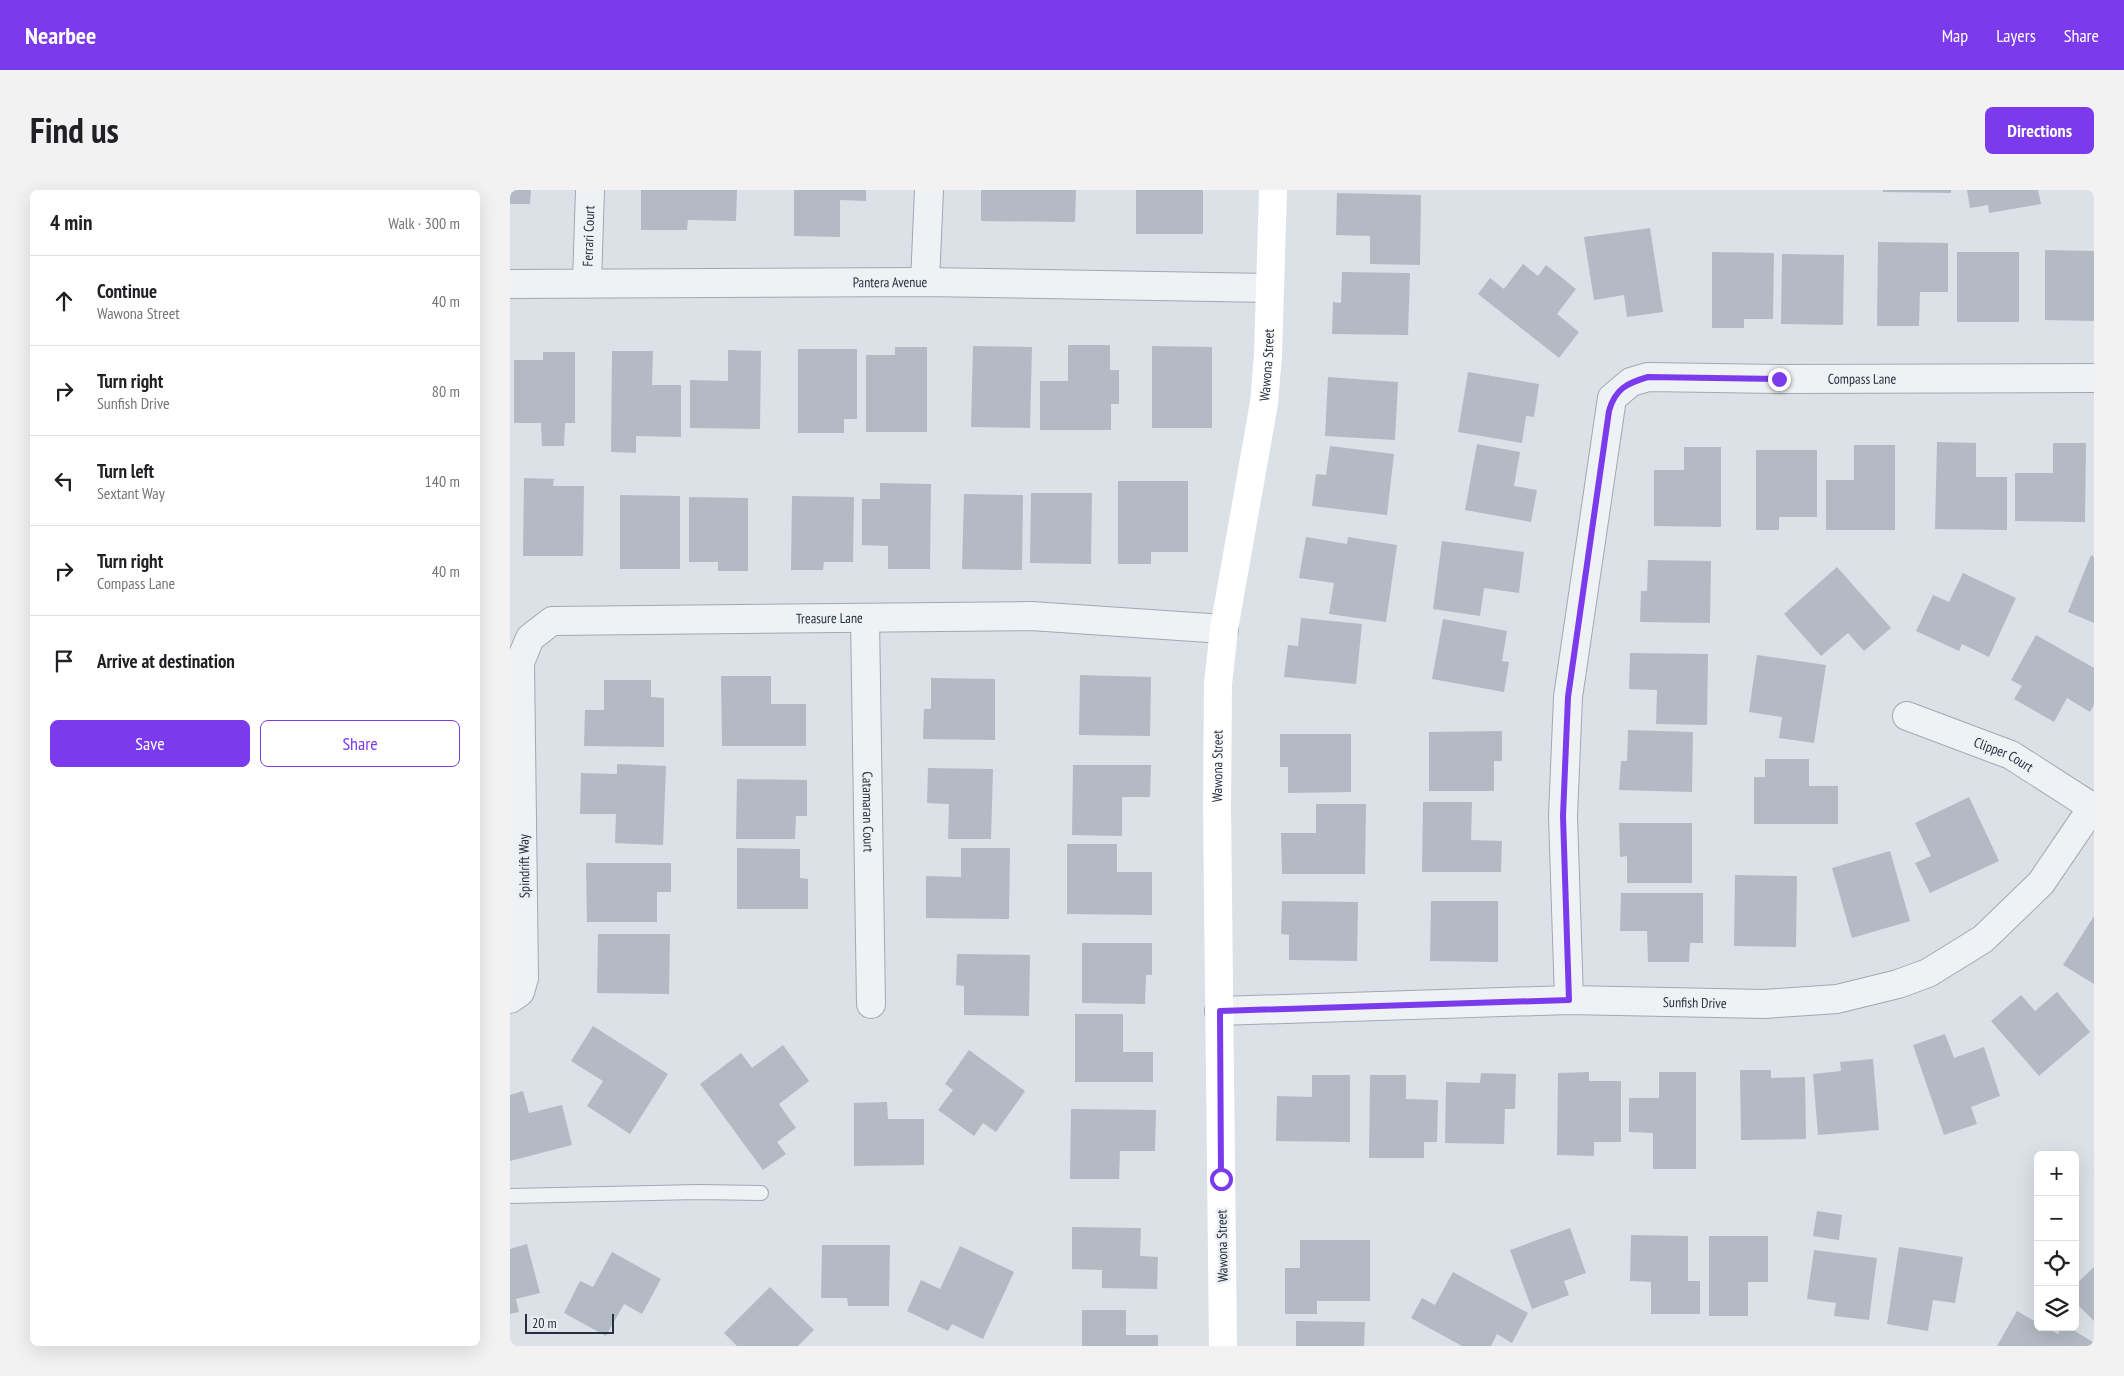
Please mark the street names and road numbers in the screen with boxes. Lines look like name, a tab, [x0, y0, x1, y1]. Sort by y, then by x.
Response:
street label: Ferrari Court	[579, 205, 598, 267]
street label: Pantera Avenue	[853, 273, 928, 291]
street label: Wawona Street	[1255, 328, 1278, 402]
street label: Compass Lane	[1828, 370, 1897, 388]
street label: Treasure Lane	[796, 609, 863, 627]
street label: Wawona Street	[1208, 730, 1227, 802]
street label: Clipper Court	[1971, 733, 2037, 776]
street label: Catamaran Court	[858, 771, 878, 853]
street label: Spindrift Way	[514, 833, 534, 898]
street label: Sunfish Drive	[1663, 993, 1727, 1012]
street label: Wawona Street	[1212, 1210, 1232, 1282]

